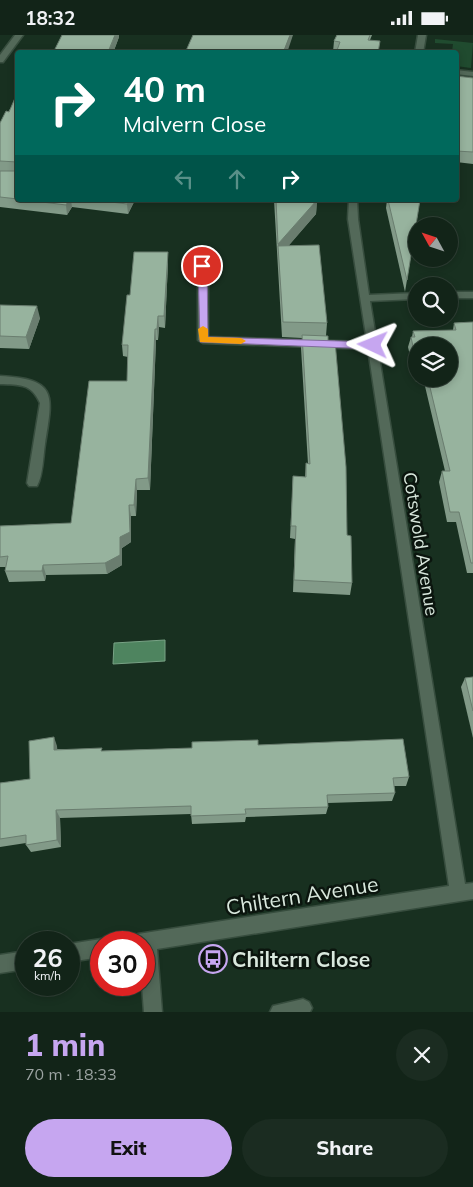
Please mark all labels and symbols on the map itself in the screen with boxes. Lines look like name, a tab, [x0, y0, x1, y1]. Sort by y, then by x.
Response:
north arrow	[408, 217, 458, 267]
pin	[181, 245, 223, 287]
position arrow	[346, 318, 398, 370]
street label: Cotswold Avenue	[398, 471, 444, 617]
street label: Chiltern Avenue	[224, 870, 380, 920]
speed limit sign: 30	[90, 931, 155, 996]
bus stop icon: Chiltern Close	[198, 944, 228, 974]
place label: Chiltern Close	[232, 946, 370, 972]

